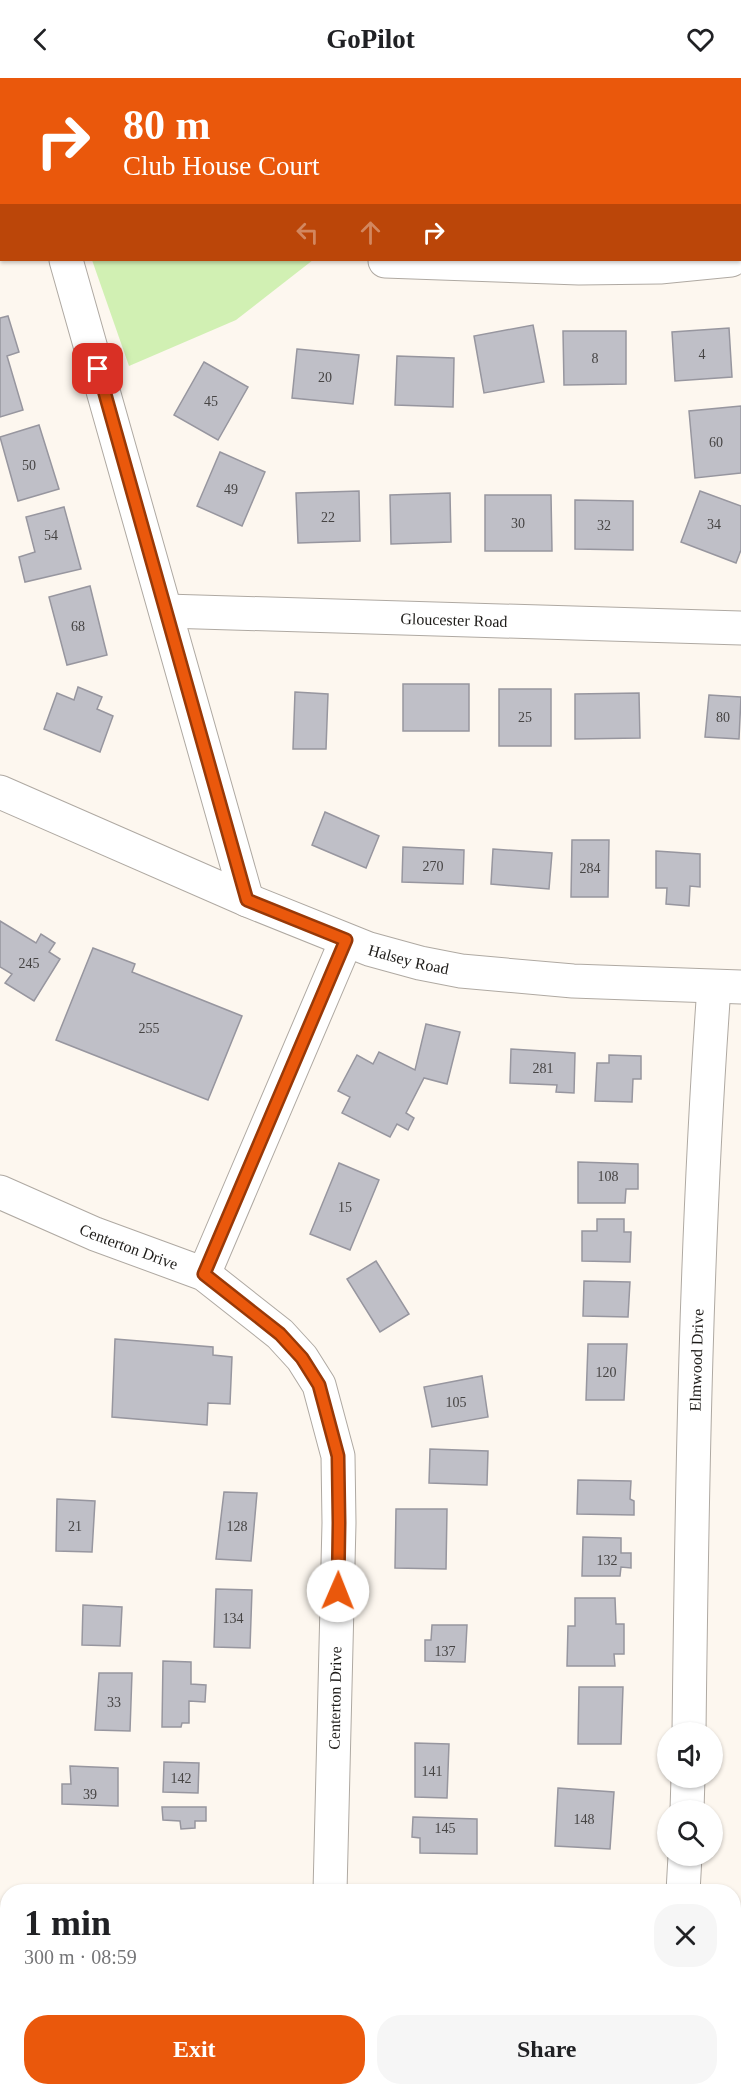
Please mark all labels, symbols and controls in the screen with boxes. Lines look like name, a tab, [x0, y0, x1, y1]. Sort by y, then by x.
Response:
icon: back	[24, 23, 57, 56]
icon: heart	[684, 23, 717, 56]
text: GoPilot	[326, 24, 415, 54]
icon: right	[24, 102, 102, 180]
text: 80 m	[123, 102, 211, 148]
text: Club House Court	[123, 151, 320, 181]
icon: left	[291, 216, 324, 249]
icon: ahead	[354, 216, 387, 249]
icon: right	[417, 216, 450, 249]
pin	[72, 343, 123, 394]
house number: 4	[699, 347, 706, 362]
house number: 8	[592, 351, 599, 366]
icon: arrive	[81, 352, 114, 385]
house number: 20	[318, 370, 332, 385]
house number: 45	[204, 394, 218, 409]
house number: 60	[709, 435, 723, 450]
house number: 50	[22, 458, 36, 473]
house number: 49	[224, 482, 238, 497]
house number: 22	[321, 510, 335, 525]
house number: 30	[511, 516, 525, 531]
house number: 34	[707, 517, 721, 532]
house number: 32	[597, 518, 611, 533]
house number: 54	[44, 528, 58, 543]
street label: Gloucester Road	[400, 609, 508, 630]
house number: 68	[71, 619, 85, 634]
house number: 25	[518, 710, 532, 725]
house number: 80	[716, 710, 730, 725]
house number: 270	[423, 859, 444, 874]
house number: 284	[580, 861, 601, 876]
street label: Halsey Road	[367, 941, 450, 977]
house number: 245	[19, 956, 40, 971]
house number: 255	[139, 1021, 160, 1036]
house number: 281	[533, 1061, 554, 1076]
house number: 108	[598, 1169, 619, 1184]
house number: 15	[338, 1200, 352, 1215]
street label: Centerton Drive	[77, 1220, 180, 1272]
street label: Elmwood Drive	[686, 1308, 706, 1412]
house number: 120	[596, 1365, 617, 1380]
house number: 105	[446, 1395, 467, 1410]
house number: 21	[68, 1519, 82, 1534]
house number: 128	[227, 1519, 248, 1534]
house number: 132	[597, 1553, 618, 1568]
position arrow	[306, 1559, 370, 1623]
house number: 134	[223, 1611, 244, 1626]
house number: 137	[435, 1644, 456, 1659]
street label: Centerton Drive	[326, 1646, 344, 1750]
house number: 33	[107, 1695, 121, 1710]
map controls	[657, 1722, 723, 1866]
button: sound	[657, 1722, 723, 1788]
house number: 141	[422, 1764, 443, 1779]
house number: 142	[171, 1771, 192, 1786]
house number: 39	[83, 1787, 97, 1802]
button: search	[657, 1800, 723, 1866]
house number: 148	[574, 1812, 595, 1827]
house number: 145	[435, 1821, 456, 1836]
text: 1 min	[24, 1903, 111, 1943]
button: close	[654, 1904, 717, 1967]
text: 300 m · 08:59	[24, 1946, 137, 1968]
button: Exit	[24, 2015, 365, 2084]
button: Share	[377, 2015, 717, 2084]

